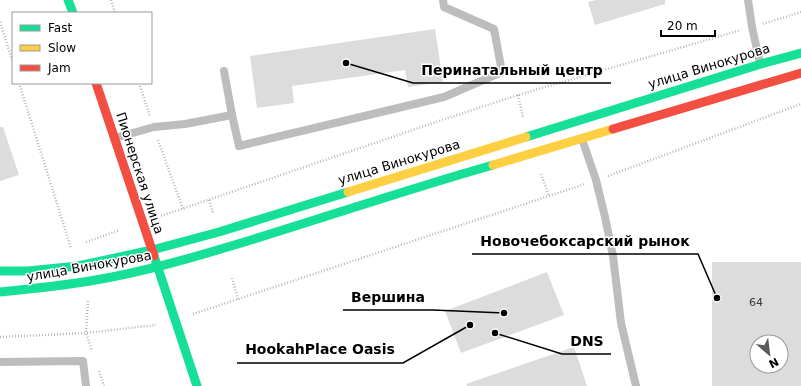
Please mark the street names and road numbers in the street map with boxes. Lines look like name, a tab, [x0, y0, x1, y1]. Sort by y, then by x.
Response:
street label: улица Винокурова	[646, 40, 772, 92]
street label: Пионерская улица	[113, 110, 167, 236]
street label: улица Винокурова	[336, 136, 462, 188]
street label: улица Винокурова	[25, 248, 153, 284]

